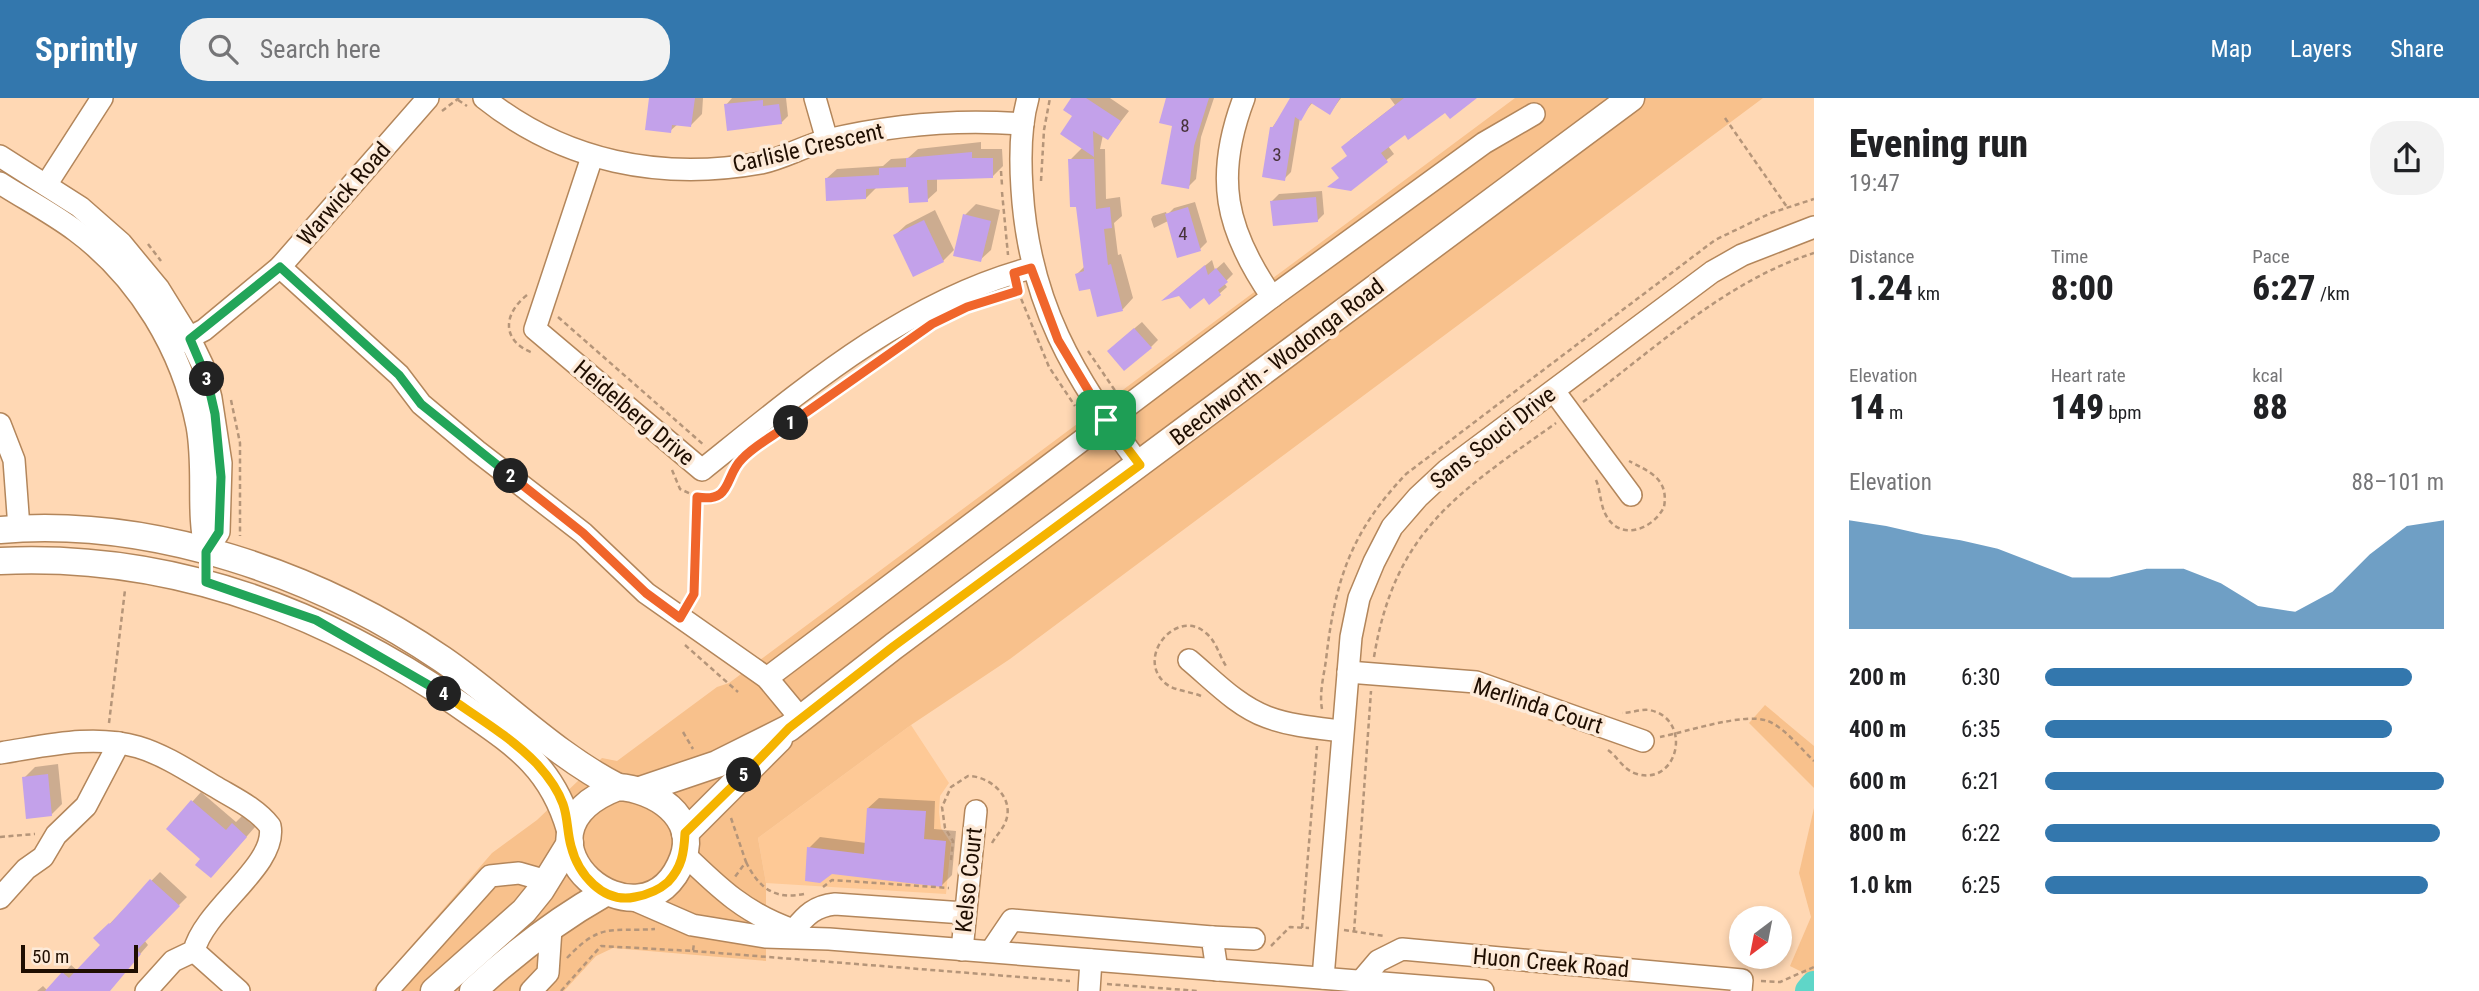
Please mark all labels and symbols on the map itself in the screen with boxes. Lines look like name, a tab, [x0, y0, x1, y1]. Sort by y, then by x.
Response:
house number: 8	[1180, 114, 1190, 137]
street label: Carlisle Crescent	[730, 118, 886, 178]
street label: Warwick Road	[292, 137, 396, 251]
house number: 3	[1272, 143, 1282, 166]
house number: 4	[1178, 222, 1188, 245]
street label: Beechworth - Wodonga Road	[1165, 273, 1389, 451]
street label: Heidelberg Drive	[568, 355, 700, 471]
pin: 3	[190, 362, 224, 396]
street label: Sans Souci Drive	[1425, 381, 1561, 495]
pin	[1076, 390, 1136, 450]
pin: 1	[774, 406, 808, 440]
pin: 2	[494, 458, 528, 494]
street label: Merlinda Court	[1470, 672, 1606, 740]
pin: 4	[426, 676, 462, 712]
pin: 5	[726, 758, 762, 792]
street label: Kelso Court	[950, 826, 988, 934]
north arrow	[1729, 906, 1792, 970]
scale bar	[21, 942, 138, 974]
street label: Huon Creek Road	[1472, 943, 1630, 983]

